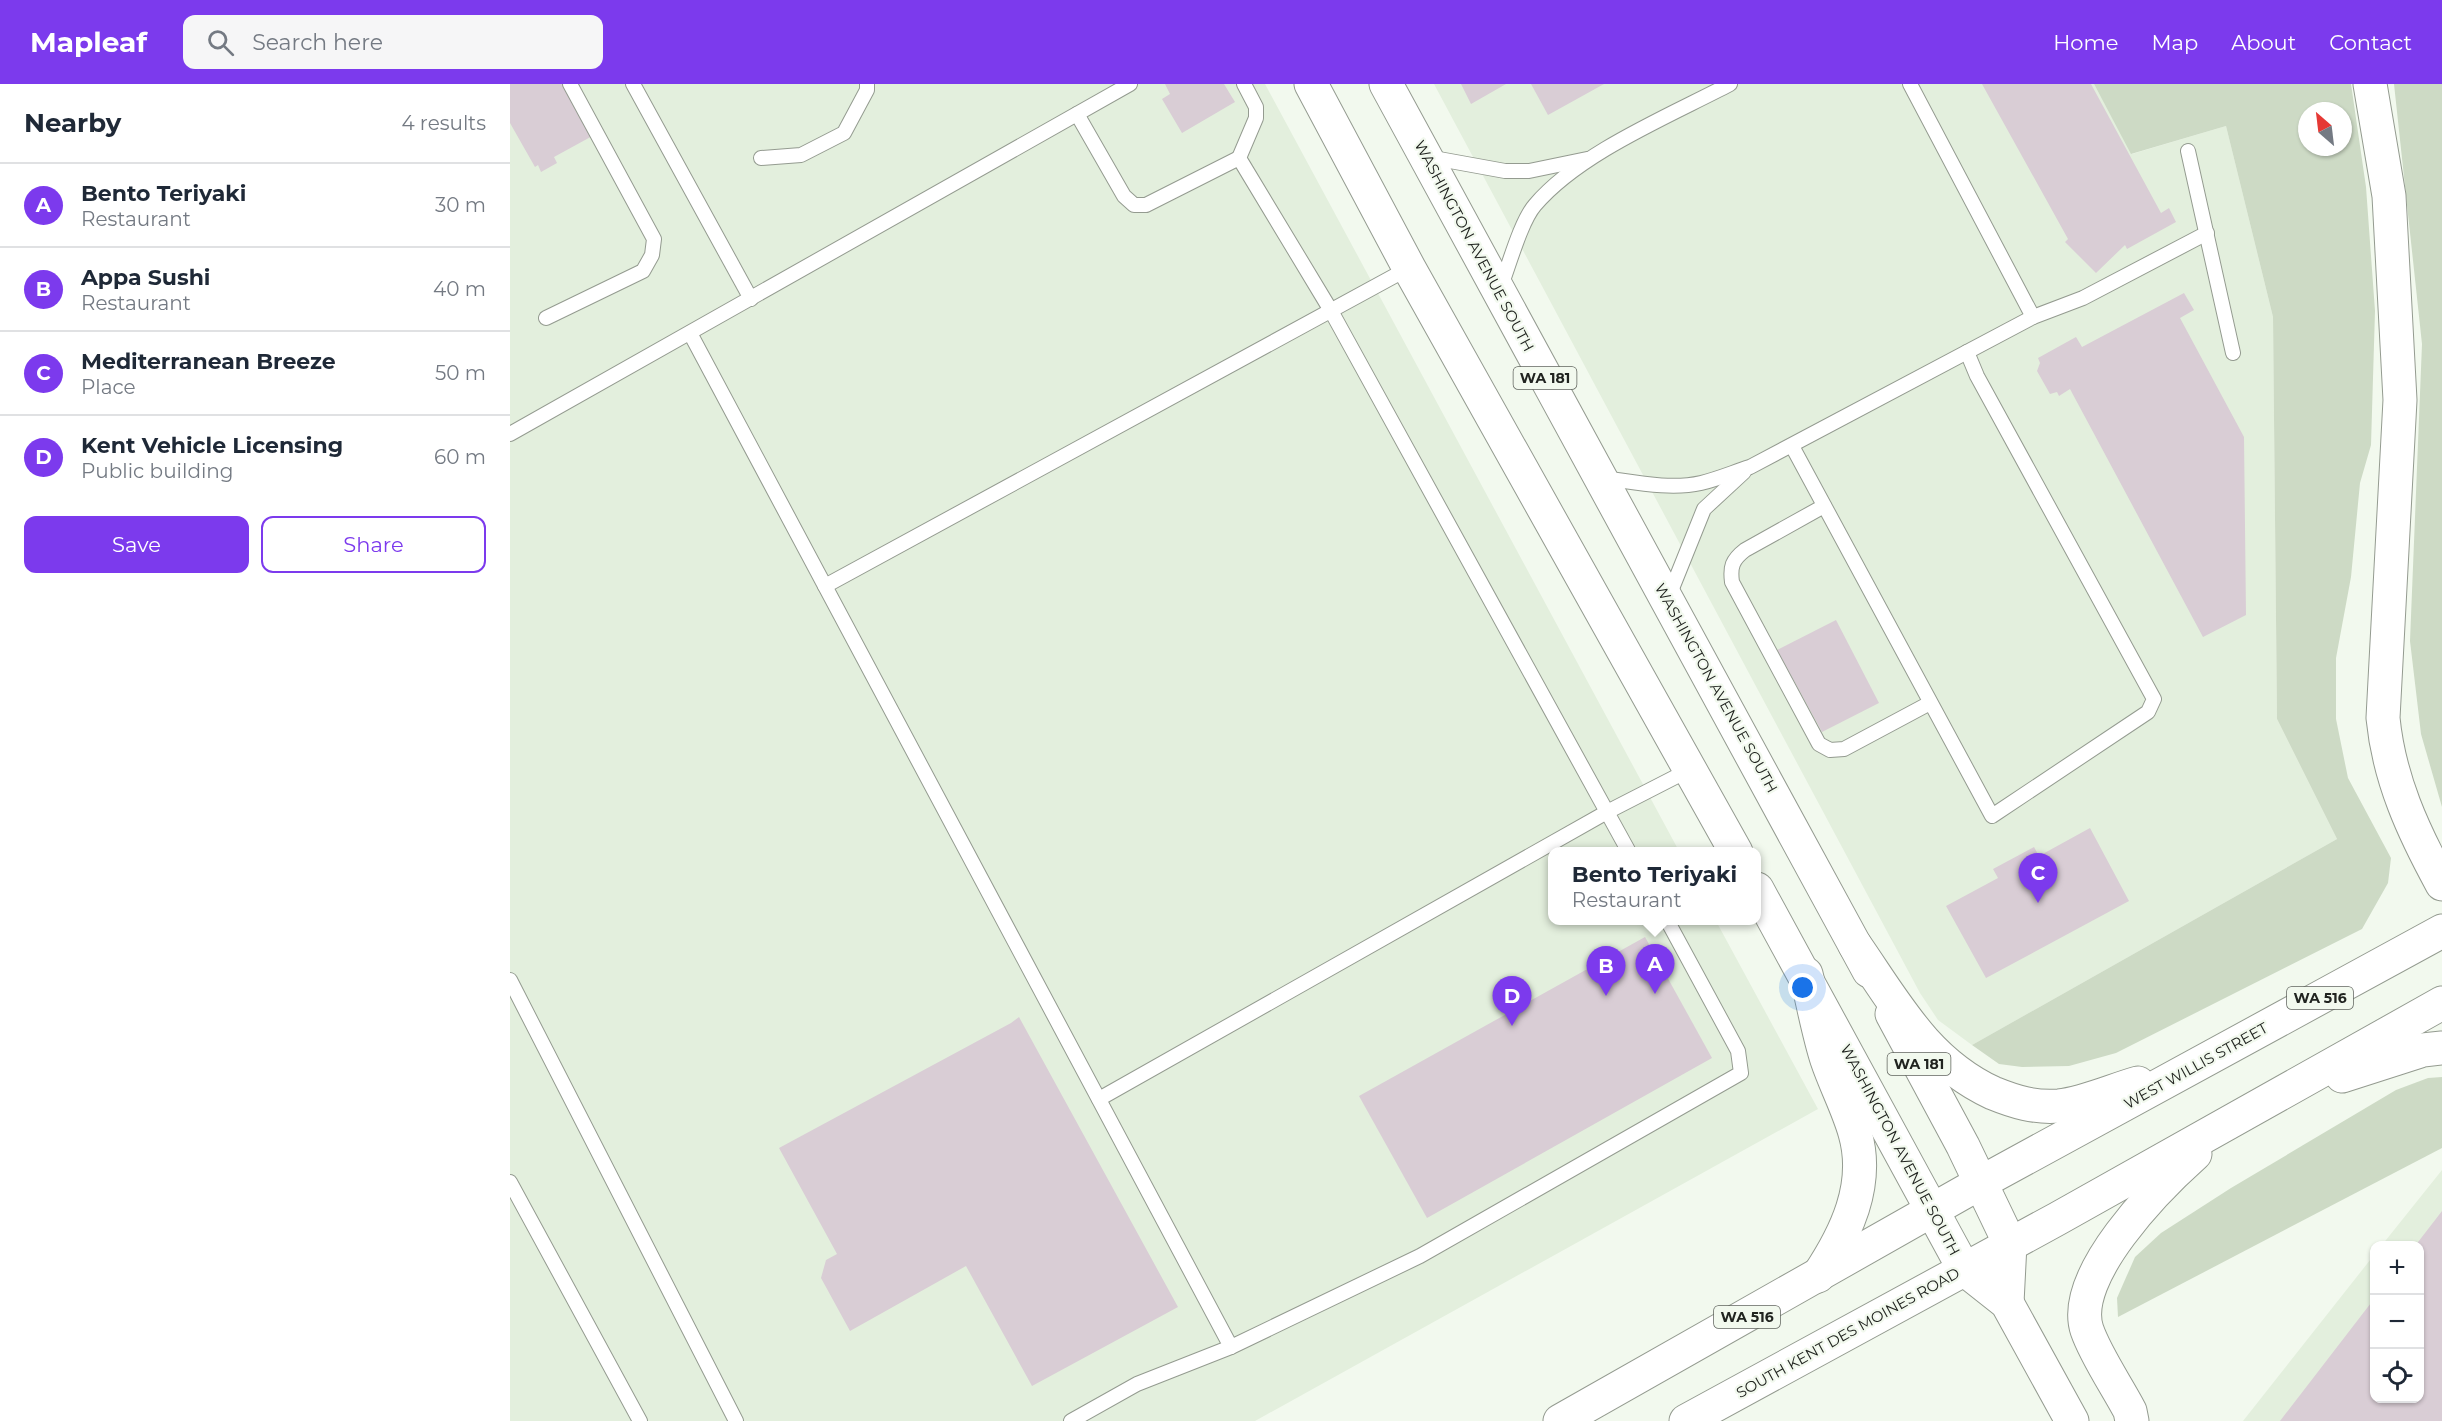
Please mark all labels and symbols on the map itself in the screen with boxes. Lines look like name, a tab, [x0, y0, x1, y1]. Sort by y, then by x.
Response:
north arrow	[2298, 102, 2352, 156]
street label: WASHINGTON AVENUE SOUTH	[1411, 137, 1538, 355]
road number: WA 181	[1514, 367, 1576, 389]
street label: WASHINGTON AVENUE SOUTH	[1651, 580, 1782, 796]
pin: C	[2018, 854, 2057, 903]
pin: A	[1636, 944, 1674, 994]
pin: B	[1586, 946, 1626, 996]
your location	[1788, 973, 1817, 1002]
pin: D	[1492, 976, 1532, 1026]
road number: WA 516	[2287, 987, 2353, 1009]
street label: WEST WILLIS STREET	[2120, 1018, 2271, 1113]
street label: WASHINGTON AVENUE SOUTH	[1837, 1041, 1964, 1259]
road number: WA 181	[1888, 1053, 1950, 1075]
street label: SOUTH KENT DES MOINES ROAD	[1733, 1263, 1963, 1402]
road number: WA 516	[1714, 1306, 1780, 1328]

